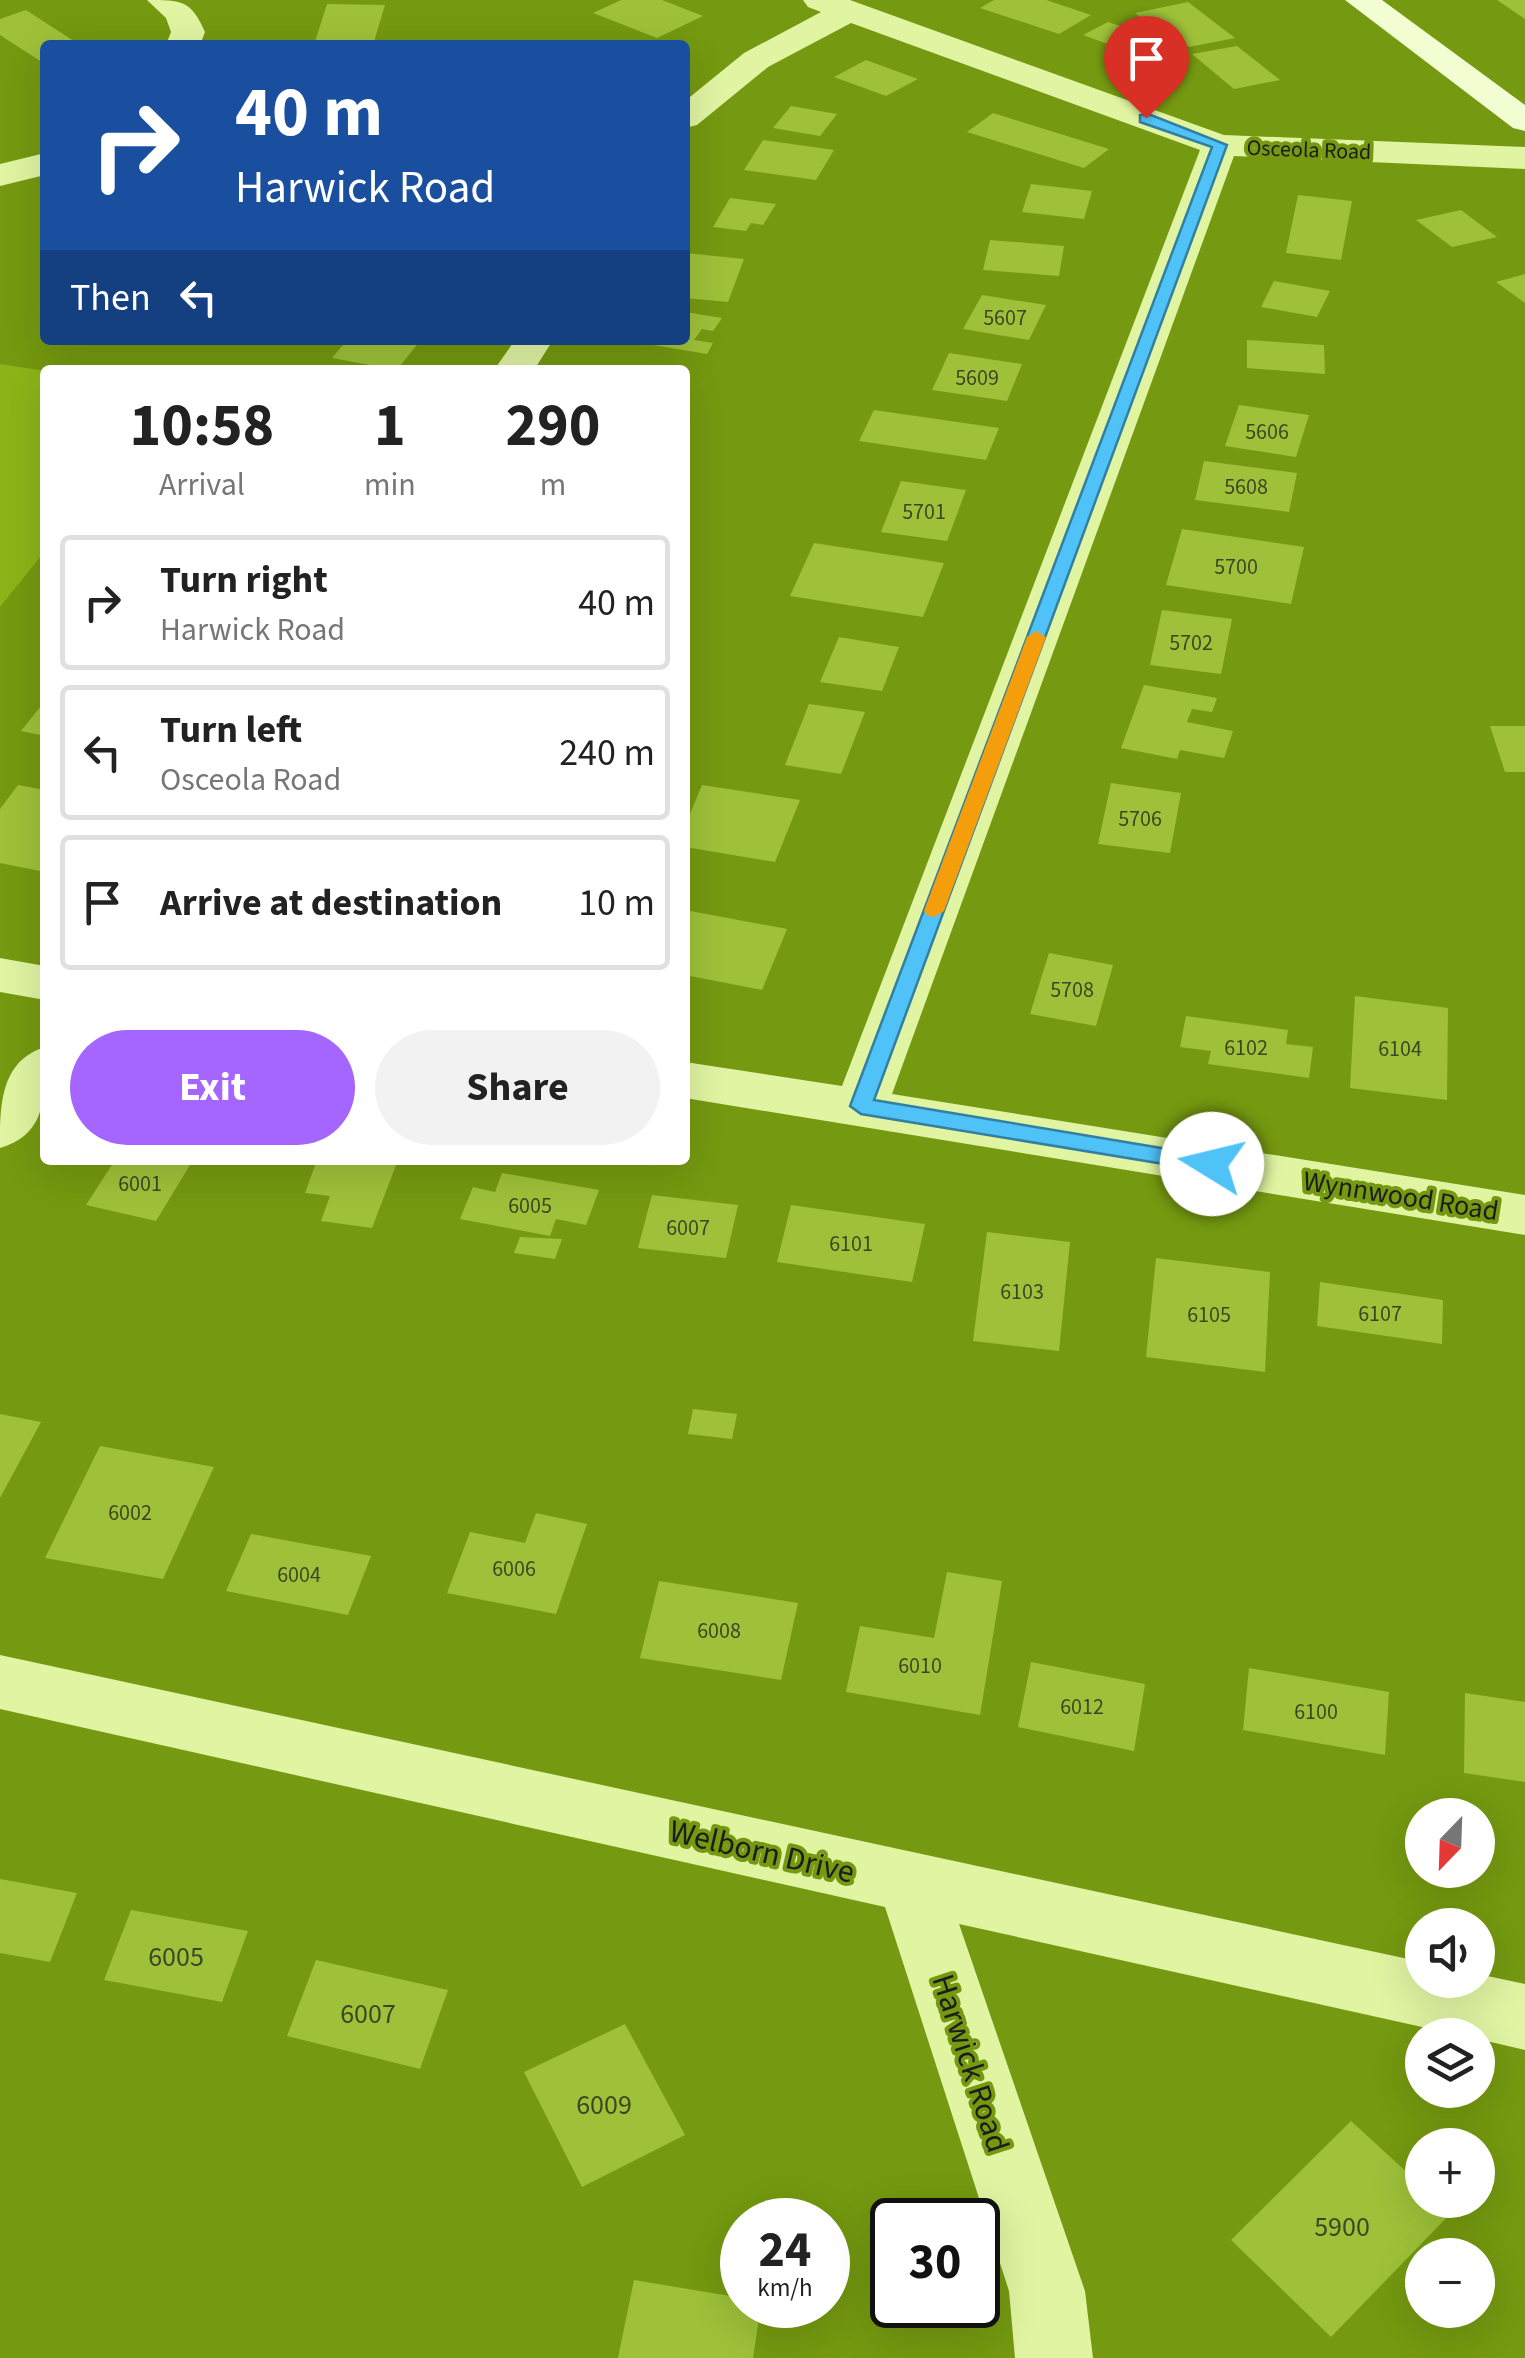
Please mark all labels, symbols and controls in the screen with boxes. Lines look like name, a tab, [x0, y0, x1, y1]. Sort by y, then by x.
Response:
pin	[1104, 16, 1189, 119]
icon: arrive	[1119, 31, 1174, 86]
text: 40 m	[235, 63, 383, 163]
icon: right	[70, 80, 200, 210]
street label: Osceola Road	[1246, 132, 1372, 168]
text: Harwick Road	[235, 156, 495, 220]
icon: left	[171, 270, 226, 325]
text: Then	[70, 271, 151, 325]
house number: 5607	[983, 302, 1027, 334]
house number: 5609	[955, 362, 999, 394]
text: 10:58	[130, 384, 274, 469]
text: 1	[374, 384, 406, 469]
text: 290	[505, 384, 600, 469]
house number: 5606	[1245, 416, 1289, 448]
text: Arrival	[159, 462, 245, 508]
text: min	[364, 462, 416, 508]
text: m	[540, 462, 566, 508]
house number: 5608	[1224, 471, 1268, 503]
house number: 5701	[902, 496, 946, 528]
house number: 5700	[1214, 551, 1258, 583]
text: Turn right	[160, 553, 328, 607]
icon: right	[75, 575, 130, 630]
text: 40 m	[578, 576, 655, 630]
text: Harwick Road	[160, 607, 345, 653]
house number: 5702	[1169, 627, 1213, 659]
text: Turn left	[160, 703, 302, 757]
icon: left	[75, 725, 130, 780]
text: 240 m	[559, 726, 655, 780]
text: Osceola Road	[160, 757, 341, 803]
house number: 5706	[1118, 803, 1162, 835]
icon: arrive	[75, 875, 130, 930]
text: Arrive at destination	[160, 876, 502, 930]
text: 10 m	[578, 876, 655, 930]
house number: 5708	[1050, 974, 1094, 1006]
button: Exit	[70, 1030, 355, 1145]
button: Share	[375, 1030, 660, 1145]
house number: 6102	[1224, 1032, 1268, 1064]
house number: 6104	[1378, 1033, 1422, 1065]
position arrow	[1160, 1112, 1264, 1216]
street label: Wynnwood Road	[1300, 1161, 1501, 1231]
house number: 6001	[118, 1168, 162, 1200]
house number: 6005	[508, 1190, 552, 1222]
house number: 6007	[666, 1212, 710, 1244]
house number: 6101	[829, 1228, 873, 1260]
house number: 6103	[1000, 1276, 1044, 1308]
house number: 6107	[1358, 1298, 1402, 1330]
house number: 6105	[1187, 1299, 1231, 1331]
house number: 6002	[108, 1497, 152, 1529]
house number: 6006	[492, 1553, 536, 1585]
house number: 6004	[277, 1559, 321, 1591]
house number: 6008	[697, 1615, 741, 1647]
house number: 6010	[898, 1650, 942, 1682]
house number: 6012	[1060, 1691, 1104, 1723]
house number: 6100	[1294, 1696, 1338, 1728]
north arrow	[1405, 1798, 1495, 1888]
map controls	[1405, 1798, 1495, 2328]
street label: Welborn Drive	[665, 1808, 859, 1896]
button: sound	[1405, 1908, 1495, 1998]
house number: 6005	[148, 1937, 204, 1977]
street label: Harwick Road	[920, 1968, 1021, 2158]
house number: 6007	[340, 1994, 396, 2034]
button: layers	[1405, 2018, 1495, 2108]
house number: 6009	[576, 2085, 632, 2125]
button: +	[1405, 2128, 1495, 2218]
speed limit sign: 30	[870, 2198, 1000, 2328]
house number: 5900	[1314, 2207, 1370, 2247]
text: 24	[759, 2215, 811, 2286]
button: −	[1405, 2238, 1495, 2328]
text: km/h	[757, 2270, 813, 2306]

